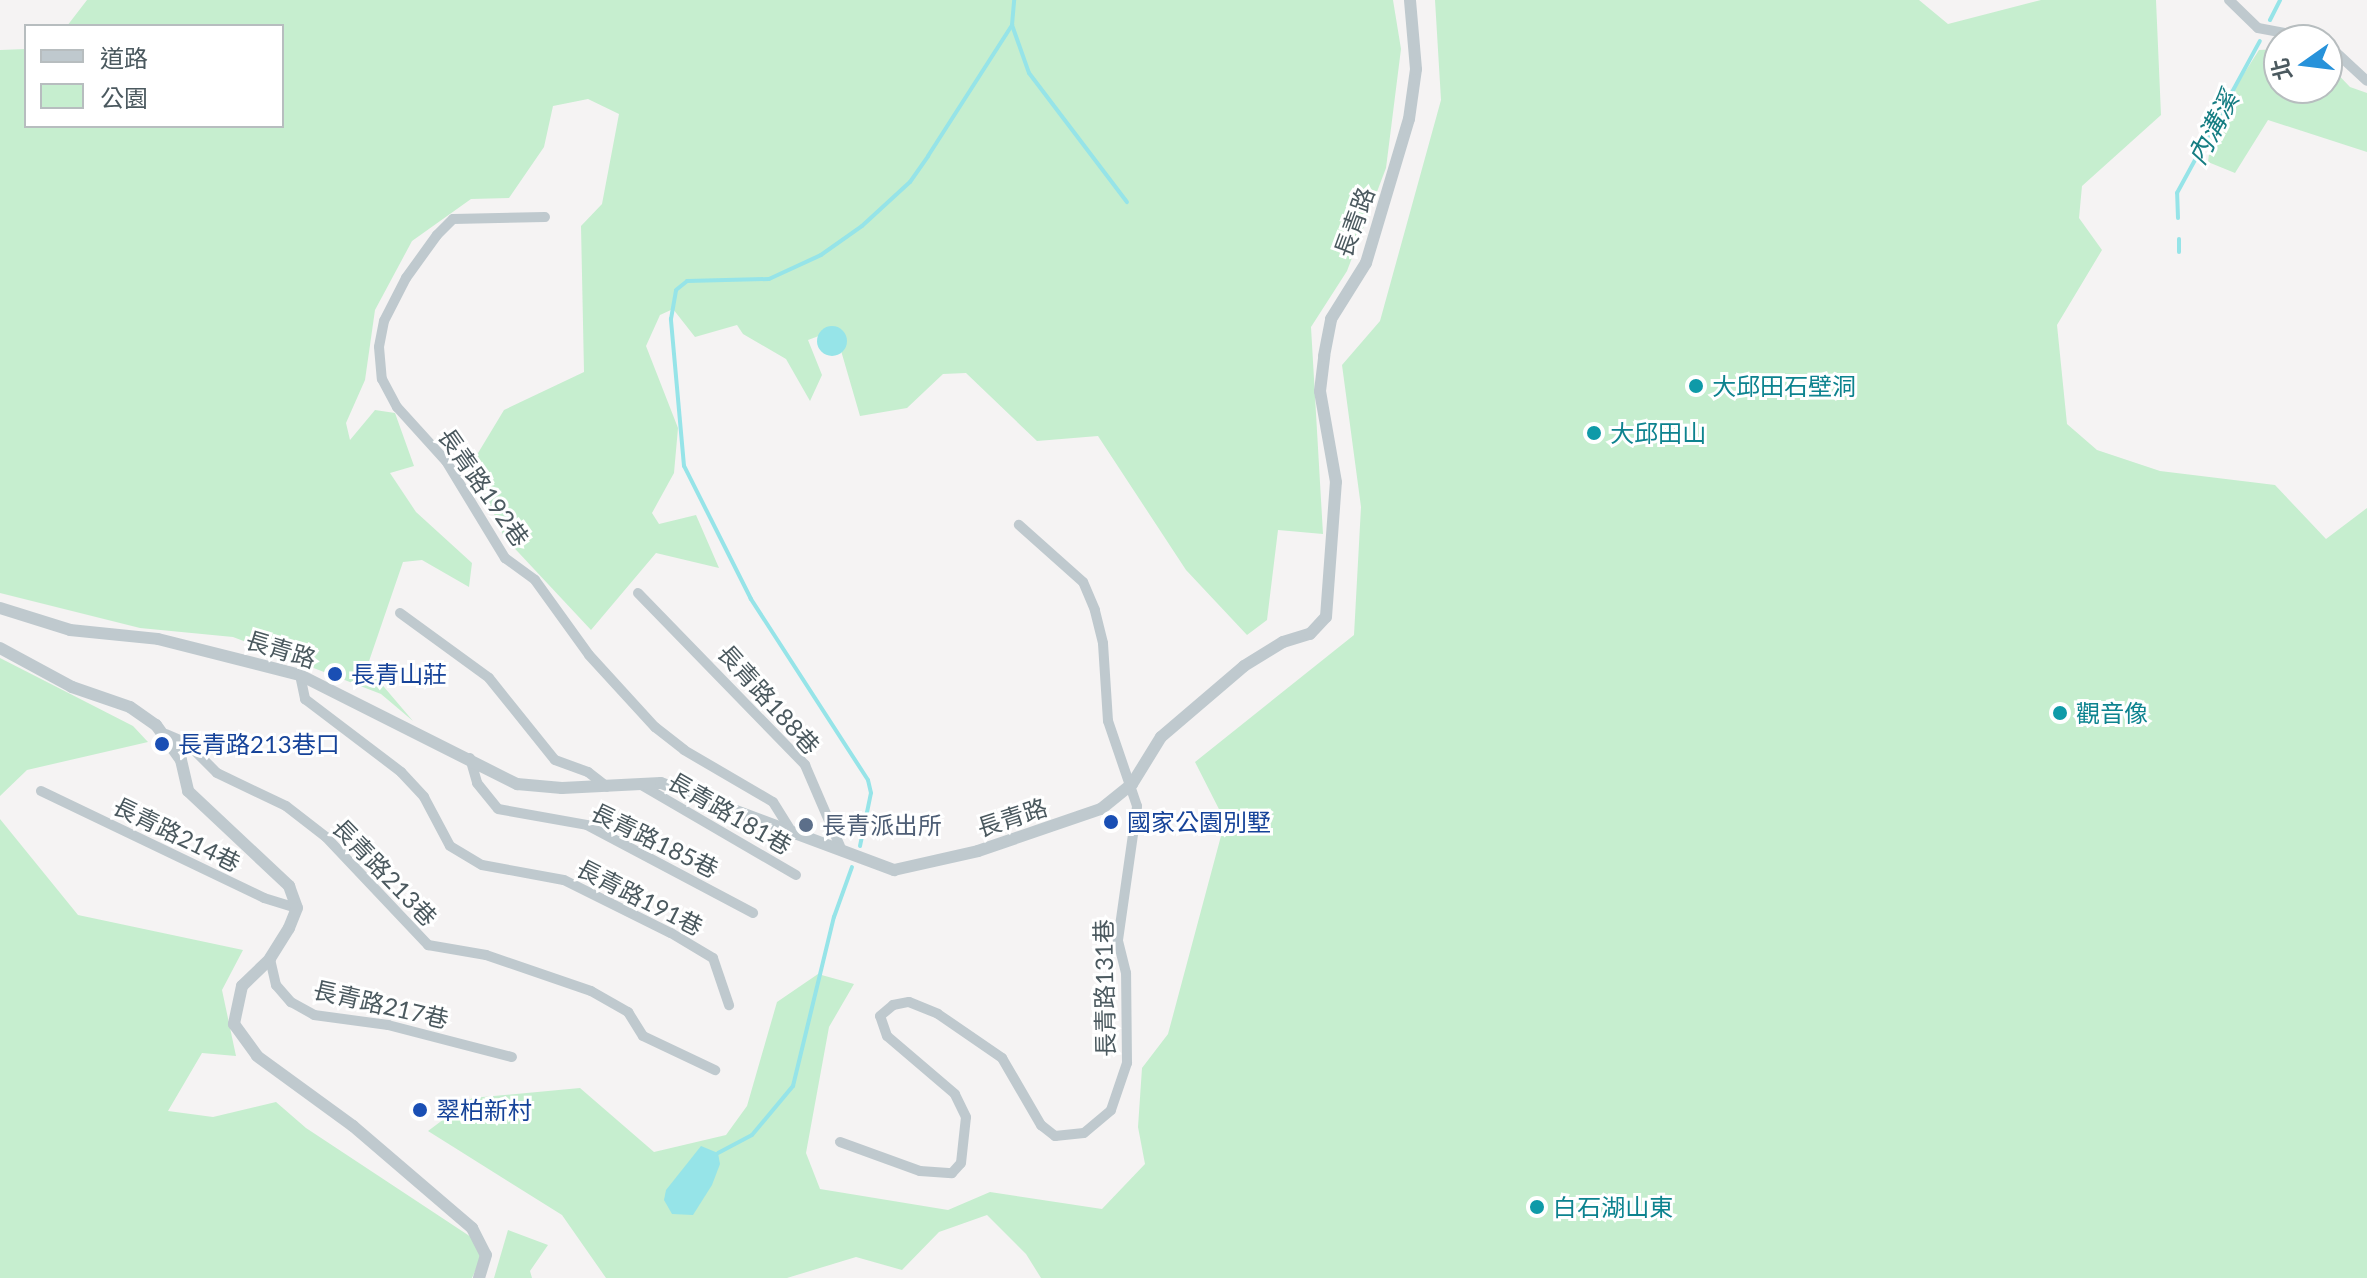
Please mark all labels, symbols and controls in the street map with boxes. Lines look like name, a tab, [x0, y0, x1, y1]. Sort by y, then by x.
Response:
legend	[24, 24, 284, 128]
north arrow	[2263, 24, 2343, 104]
text: 道路	[100, 43, 148, 72]
text: 北	[2265, 56, 2297, 83]
text: 公園	[100, 83, 148, 112]
water label: 內溝溪	[2181, 86, 2245, 170]
street label: 長青路	[1328, 183, 1380, 261]
place label: 大邱田石壁洞	[1712, 372, 1856, 400]
marker: 大邱田石壁洞	[1687, 377, 1705, 395]
place label: 大邱田山	[1610, 419, 1706, 447]
street label: 長青路192巷	[433, 422, 535, 552]
marker: 大邱田山	[1585, 424, 1603, 442]
street label: 長青路	[242, 625, 320, 673]
street label: 長青路188巷	[712, 638, 826, 760]
place label: 長青山莊	[351, 660, 447, 688]
marker: 長青山莊	[326, 665, 344, 683]
place label: 觀音像	[2076, 699, 2148, 727]
marker: 觀音像	[2051, 704, 2069, 722]
place label: 長青路213巷口	[178, 730, 340, 758]
marker: 長青路213巷口	[153, 735, 171, 753]
street label: 長青路181巷	[663, 766, 797, 860]
street label: 長青路214巷	[109, 791, 245, 877]
street label: 長青路	[973, 792, 1051, 842]
street label: 長青路185巷	[587, 797, 723, 883]
place label: 國家公園別墅	[1127, 808, 1271, 836]
place label: 長青派出所	[822, 811, 942, 839]
street label: 長青路213巷	[327, 812, 443, 932]
marker: 國家公園別墅	[1102, 813, 1120, 831]
marker: 長青派出所	[797, 816, 815, 834]
street label: 長青路191巷	[572, 853, 708, 941]
street label: 長青路131巷	[1088, 919, 1120, 1057]
street label: 長青路217巷	[311, 974, 451, 1034]
place label: 翠柏新村	[436, 1096, 532, 1124]
marker: 翠柏新村	[411, 1101, 429, 1119]
place label: 白石湖山東	[1553, 1193, 1673, 1221]
marker: 白石湖山東	[1528, 1198, 1546, 1216]

